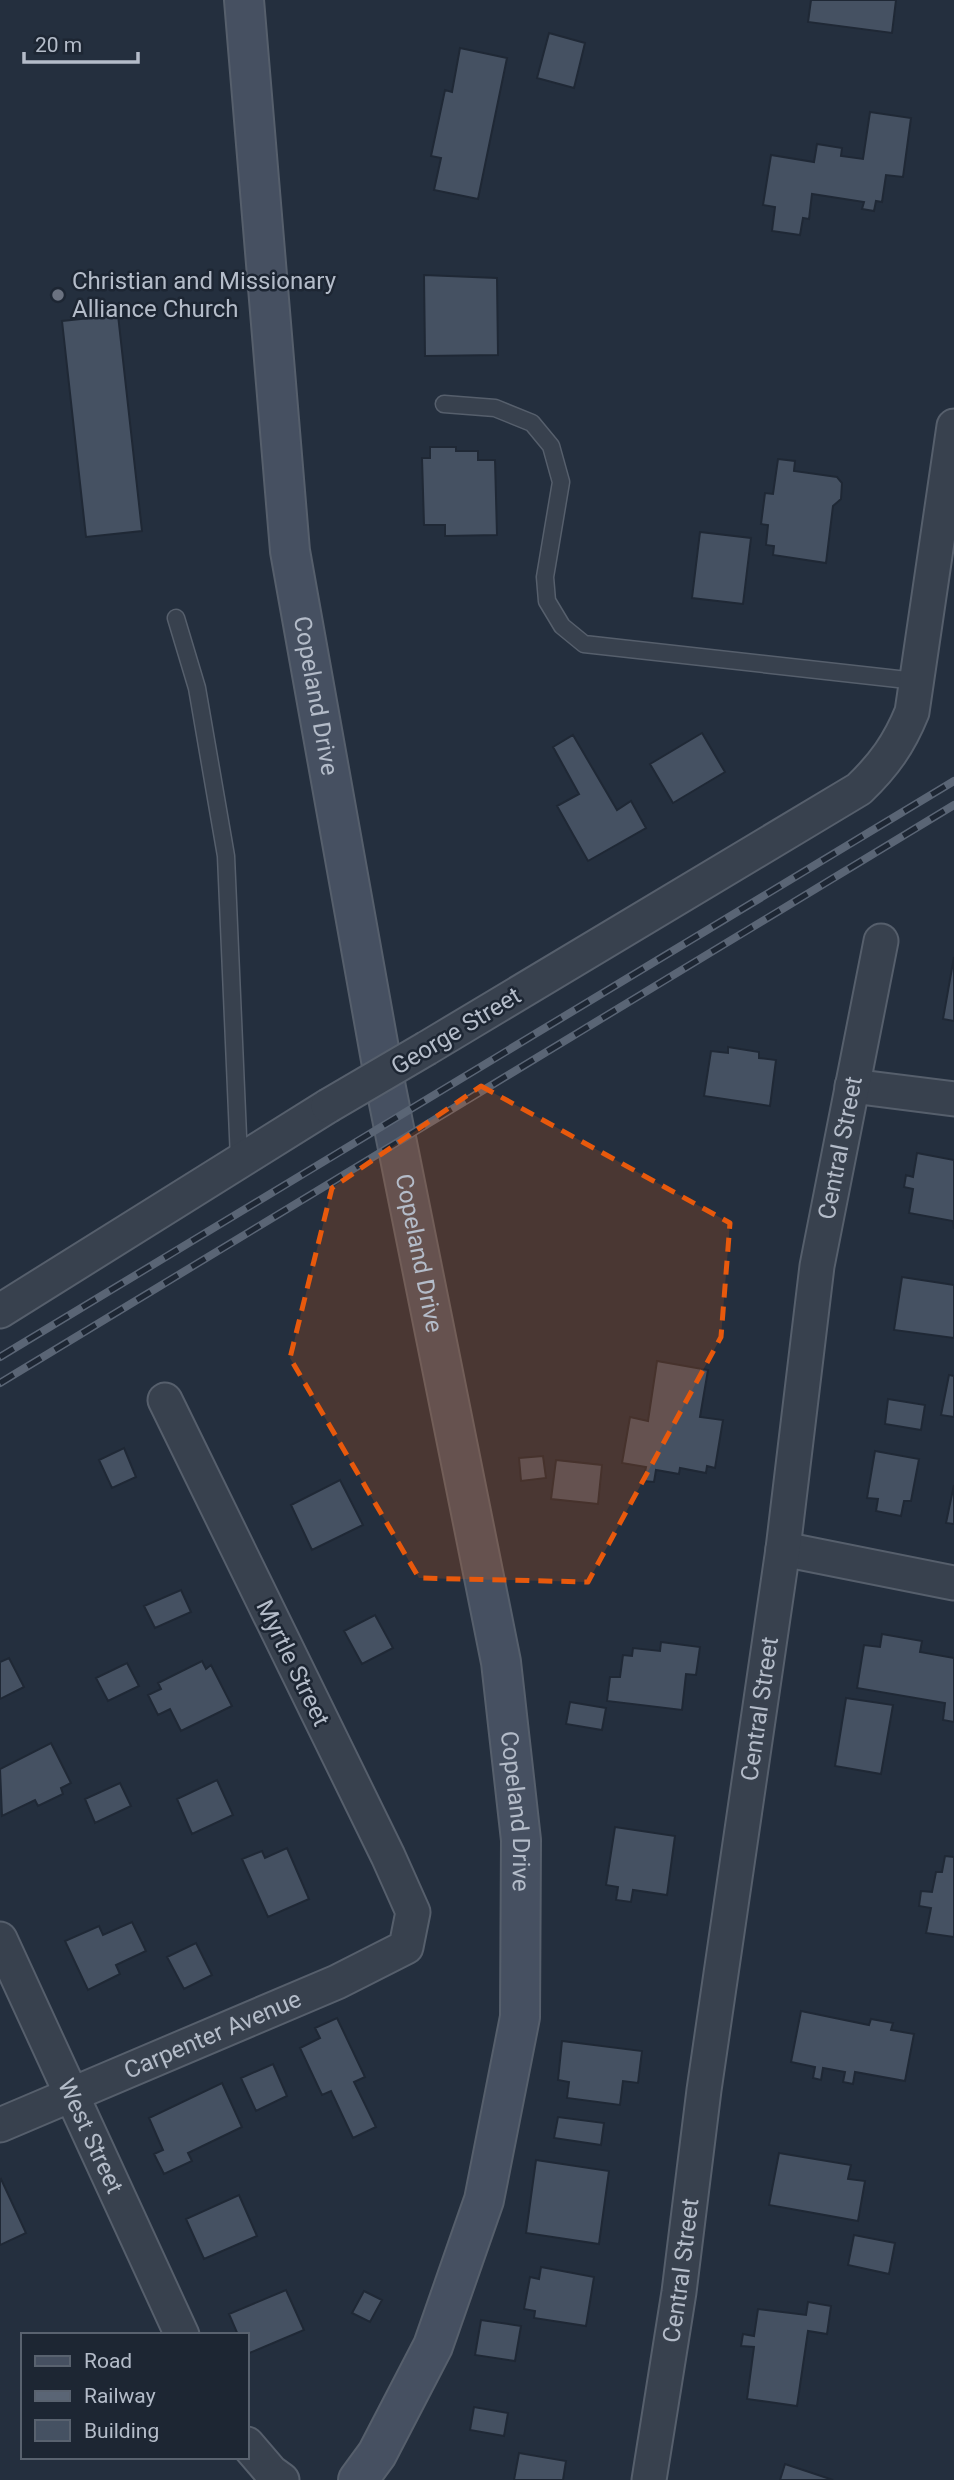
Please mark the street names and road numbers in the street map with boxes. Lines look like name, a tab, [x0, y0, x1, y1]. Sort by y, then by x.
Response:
street label: Copeland Drive	[288, 614, 344, 778]
street label: George Street	[386, 981, 526, 1081]
street label: Central Street	[812, 1074, 868, 1222]
street label: Copeland Drive	[390, 1172, 449, 1335]
street label: Myrtle Street	[250, 1595, 336, 1731]
street label: Central Street	[735, 1635, 784, 1783]
street label: Copeland Drive	[495, 1730, 535, 1892]
street label: Carpenter Avenue	[120, 1985, 305, 2085]
street label: West Street	[52, 2074, 129, 2198]
street label: Central Street	[657, 2197, 704, 2345]

